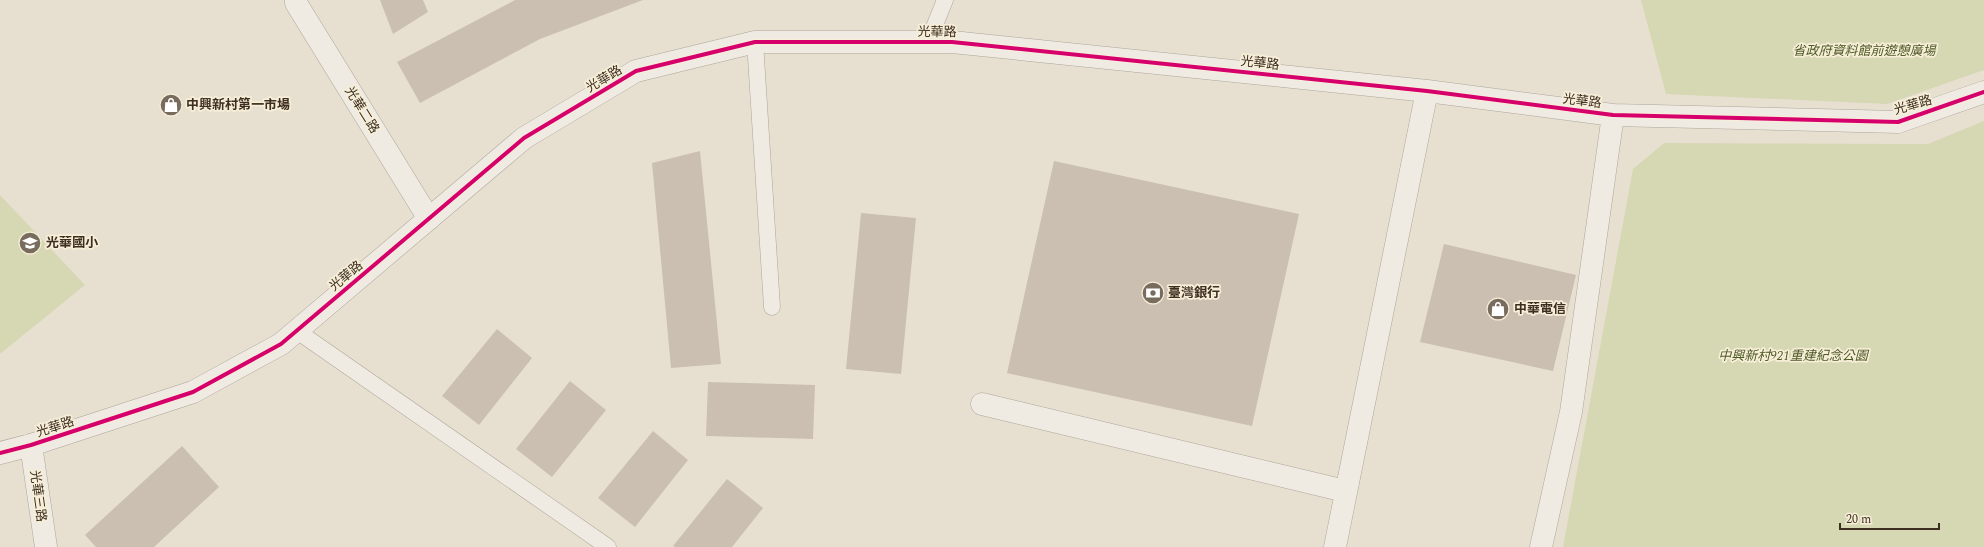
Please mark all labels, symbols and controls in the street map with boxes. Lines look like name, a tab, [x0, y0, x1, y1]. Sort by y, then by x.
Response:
street label: 光華路	[917, 22, 957, 42]
park label: 省政府資料館前遊憩廣場	[1792, 41, 1937, 61]
street label: 光華路	[1240, 51, 1280, 75]
street label: 光華路	[582, 60, 626, 98]
street label: 光華二路	[340, 83, 384, 137]
street label: 光華路	[1561, 89, 1603, 113]
street label: 光華路	[1891, 90, 1935, 120]
shop icon: 中興新村第一市場	[158, 92, 184, 118]
place label: 中興新村第一市場	[186, 95, 290, 115]
school or university icon: 光華國小	[17, 230, 43, 256]
place label: 光華國小	[46, 233, 99, 253]
street label: 光華路	[325, 256, 367, 296]
bank icon: 臺灣銀行	[1140, 280, 1166, 306]
place label: 臺灣銀行	[1168, 283, 1220, 303]
shop icon: 中華電信	[1485, 296, 1511, 322]
place label: 中華電信	[1514, 299, 1566, 319]
park label: 中興新村921重建紀念公園	[1718, 346, 1870, 366]
street label: 光華路	[33, 411, 77, 443]
street label: 光華三路	[24, 469, 52, 523]
scale bar	[1840, 505, 1939, 531]
text: 20 m	[1846, 510, 1871, 529]

